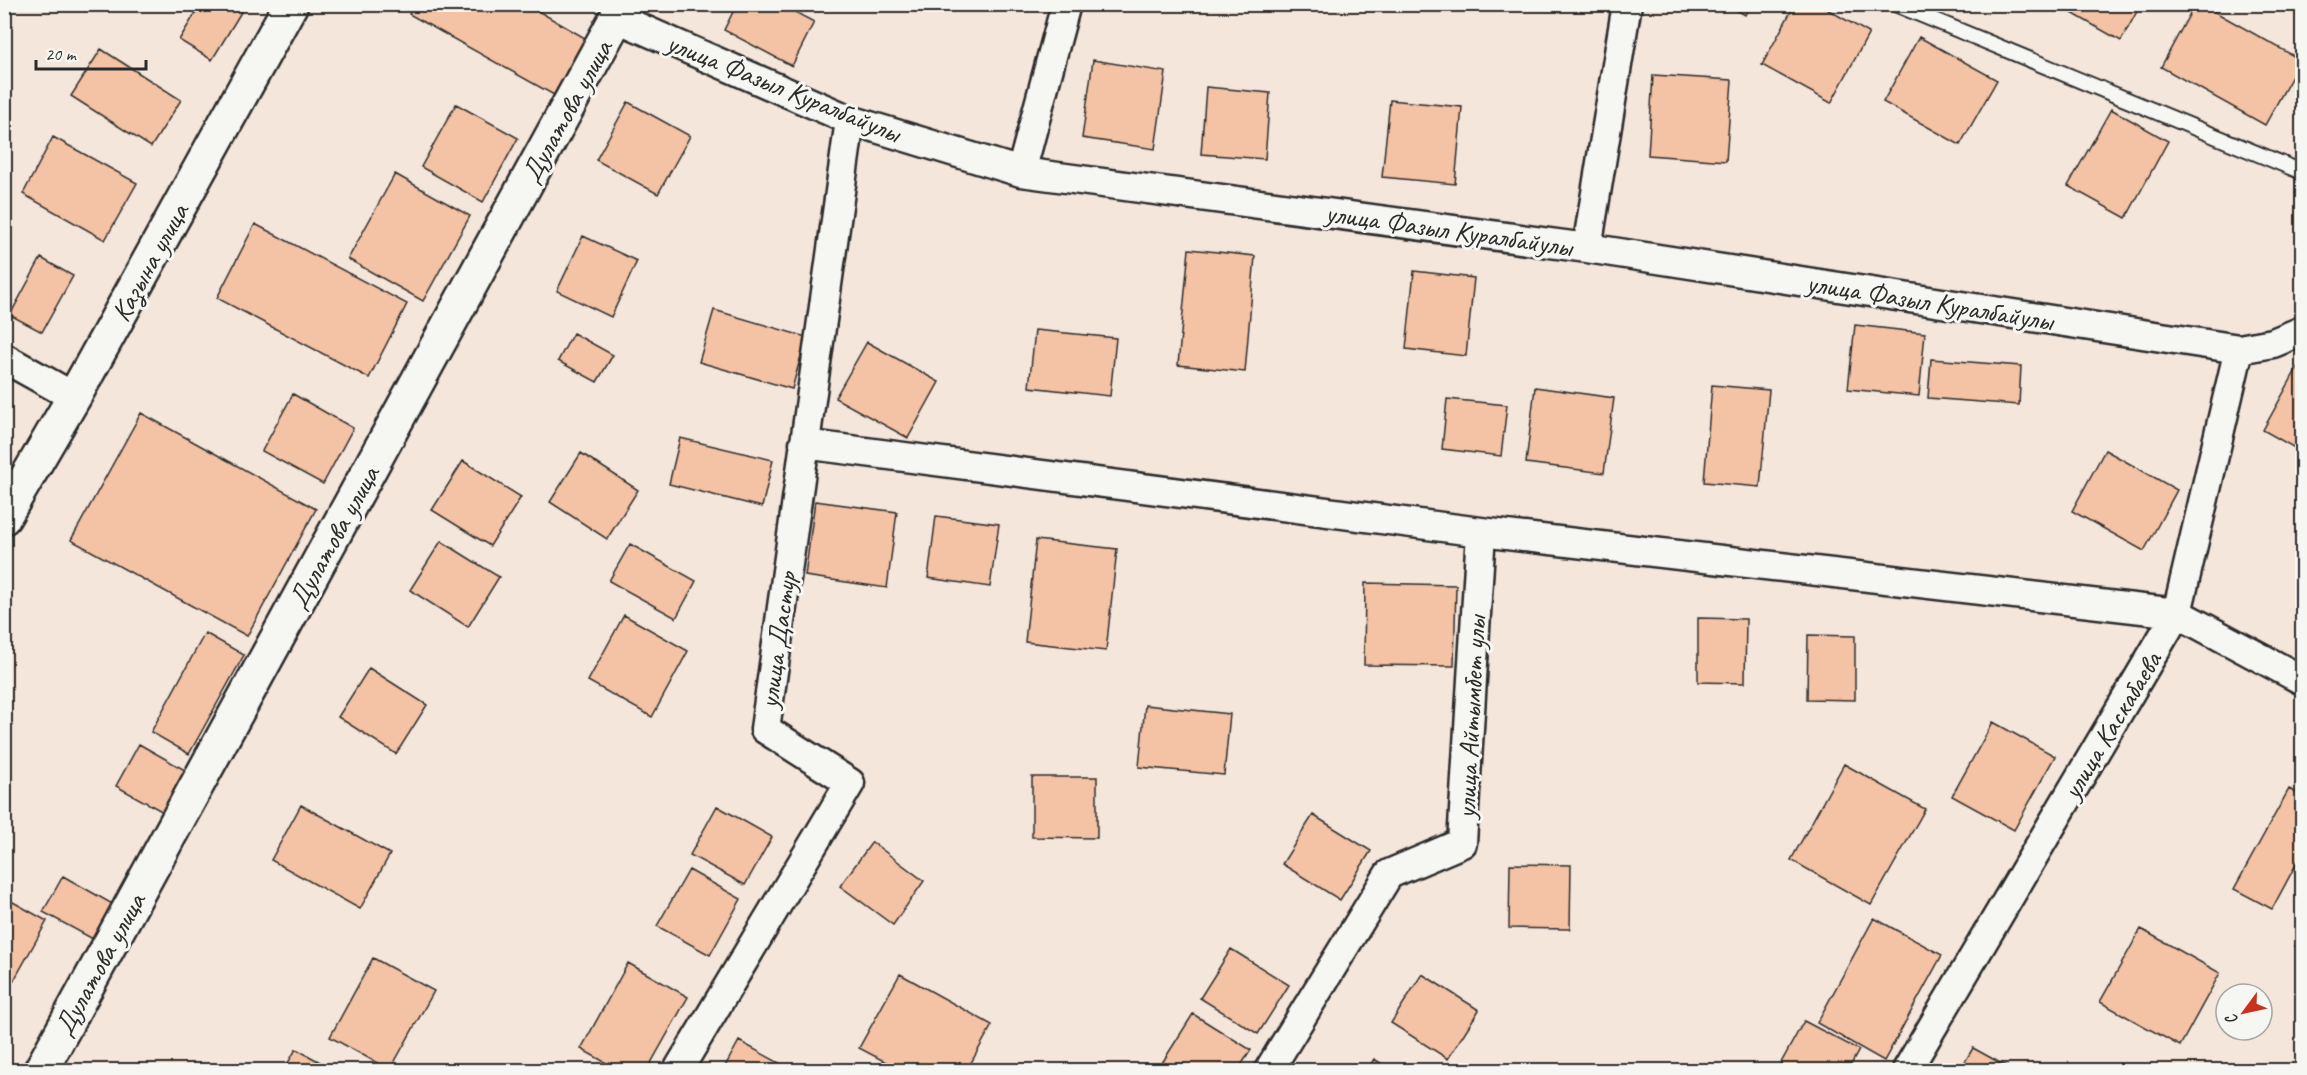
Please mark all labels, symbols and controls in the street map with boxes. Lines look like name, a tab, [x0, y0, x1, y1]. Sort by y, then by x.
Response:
street label: улица Фазыл Куралбайулы	[660, 24, 908, 151]
street label: Дулатова улица	[513, 32, 621, 189]
scale bar	[36, 33, 146, 71]
text: 20 m	[45, 43, 78, 65]
street label: улица Фазыл Куралбайулы	[1321, 195, 1577, 264]
street label: Казына улица	[103, 196, 198, 328]
street label: улица Фазыл Куралбайулы	[1802, 264, 2058, 339]
street label: Дулатова улица	[280, 458, 388, 615]
street label: улица Дастур	[750, 568, 805, 712]
street label: улица Айтымбет улы	[1448, 613, 1493, 821]
street label: улица Каскабаева	[2053, 644, 2170, 807]
street label: Дулатова улица	[46, 885, 154, 1042]
north arrow	[2214, 982, 2274, 1042]
text: С	[2221, 1009, 2243, 1028]

